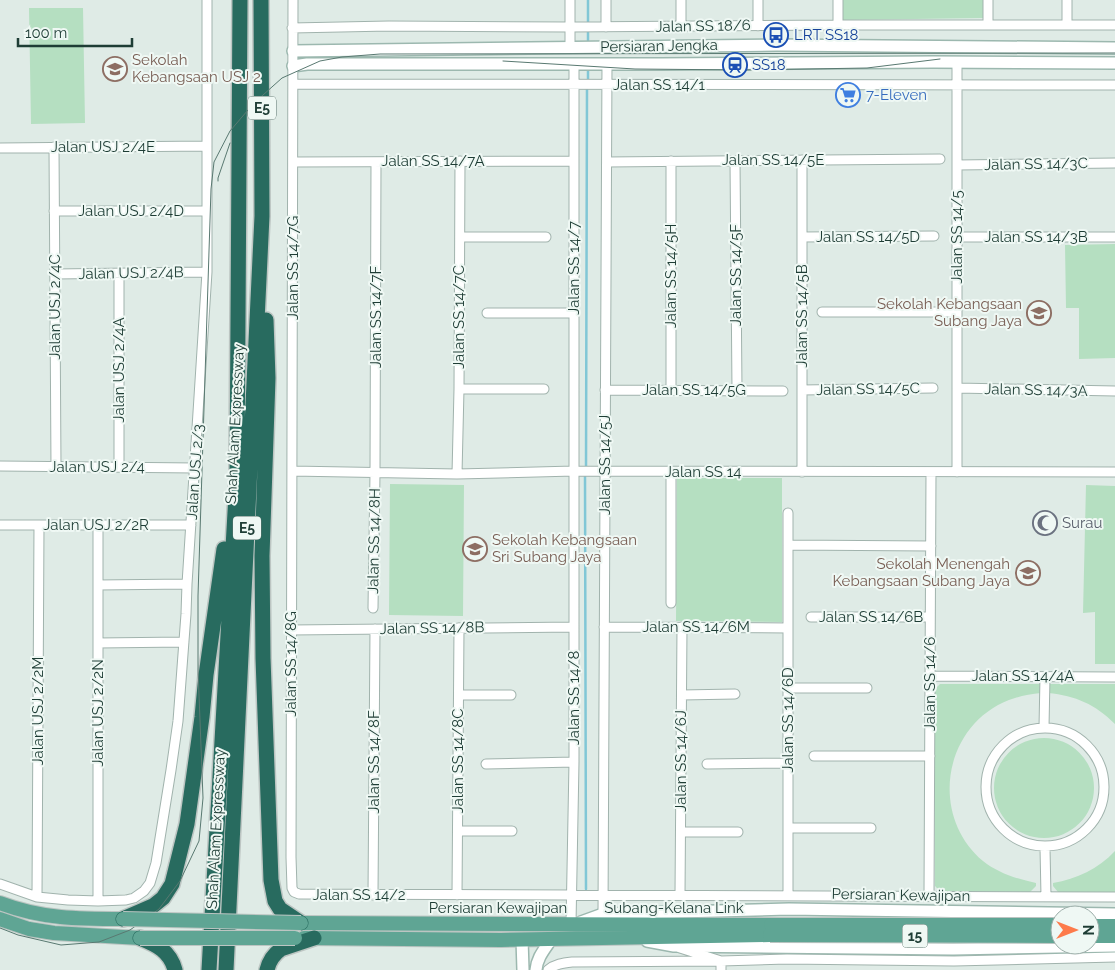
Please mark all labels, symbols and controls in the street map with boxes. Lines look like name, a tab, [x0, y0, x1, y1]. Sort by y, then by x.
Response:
scale bar	[18, 15, 131, 47]
street label: Jalan SS 18/6	[655, 16, 751, 36]
bus stop icon: LRT SS18	[763, 22, 789, 48]
text: 100 m	[25, 24, 67, 42]
place label: LRT SS18	[794, 26, 859, 44]
street label: Persiaran Jengka	[600, 36, 718, 56]
place label: Sekolah Kebangsaan USJ 2	[132, 51, 261, 86]
station icon: SS18	[722, 52, 748, 78]
school or university icon: Sekolah Kebangsaan USJ 2	[102, 56, 128, 82]
place label: SS18	[752, 56, 786, 74]
street label: Jalan SS 14/1	[613, 76, 706, 94]
supermarket icon: 7-Eleven	[835, 82, 861, 108]
place label: 7-Eleven	[866, 86, 927, 104]
road number: E5	[248, 96, 276, 120]
street label: Jalan USJ 2/4E	[51, 138, 155, 156]
street label: Jalan SS 14/5E	[722, 151, 824, 169]
street label: Jalan SS 14/7A	[381, 152, 485, 170]
street label: Jalan SS 14/3C	[984, 154, 1088, 174]
street label: Jalan SS 14/5	[948, 190, 966, 284]
street label: Jalan USJ 2/4D	[78, 202, 184, 220]
street label: Jalan SS 14/7G	[284, 216, 302, 320]
street label: Jalan SS 14/7	[565, 221, 583, 315]
street label: Jalan SS 14/5H	[662, 224, 680, 328]
street label: Jalan SS 14/5F	[727, 224, 745, 326]
street label: Jalan SS 14/5D	[816, 228, 920, 246]
street label: Jalan SS 14/3B	[984, 228, 1088, 246]
street label: Jalan USJ 2/4C	[46, 254, 64, 360]
street label: Jalan USJ 2/4B	[78, 263, 184, 283]
street label: Jalan SS 14/5B	[793, 264, 811, 368]
street label: Jalan SS 14/7C	[450, 265, 468, 369]
street label: Jalan SS 14/7F	[367, 266, 385, 368]
place label: Sekolah Kebangsaan Subang Jaya	[877, 295, 1022, 330]
school or university icon: Sekolah Kebangsaan Subang Jaya	[1026, 300, 1052, 326]
street label: Jalan USJ 2/4A	[110, 317, 128, 423]
street label: Shah Alam Expressway	[222, 343, 248, 505]
street label: Jalan SS 14/5C	[816, 379, 920, 399]
street label: Jalan SS 14/3A	[984, 380, 1088, 400]
street label: Jalan SS 14/5G	[642, 381, 746, 399]
street label: Jalan SS 14/5J	[596, 415, 614, 515]
street label: Jalan USJ 2/3	[183, 423, 207, 521]
street label: Jalan USJ 2/4	[49, 458, 145, 476]
street label: Jalan SS 14	[665, 463, 741, 481]
street label: Jalan SS 14/8H	[364, 488, 384, 594]
mosque icon: Surau	[1032, 510, 1058, 536]
place label: Surau	[1062, 514, 1102, 532]
street label: Jalan USJ 2/2R	[43, 516, 149, 534]
road number: E5	[233, 516, 261, 540]
place label: Sekolah Kebangsaan Sri Subang Jaya	[492, 531, 637, 566]
school or university icon: Sekolah Kebangsaan Sri Subang Jaya	[462, 536, 488, 562]
place label: Sekolah Menengah Kebangsaan Subang Jaya	[832, 555, 1010, 590]
school or university icon: Sekolah Menengah Kebangsaan Subang Jaya	[1015, 560, 1041, 586]
street label: Jalan SS 14/6B	[819, 608, 923, 626]
street label: Jalan SS 14/8G	[282, 611, 300, 717]
street label: Jalan SS 14/8B	[380, 618, 484, 638]
street label: Jalan SS 14/6M	[642, 618, 750, 636]
street label: Jalan SS 14/6	[921, 637, 939, 731]
street label: Jalan SS 14/8	[565, 651, 583, 745]
street label: Jalan USJ 2/2M	[29, 656, 47, 766]
street label: Jalan USJ 2/2N	[89, 659, 107, 767]
street label: Jalan SS 14/6D	[779, 667, 797, 773]
street label: Jalan SS 14/4A	[972, 667, 1074, 685]
street label: Jalan SS 14/8C	[449, 709, 467, 813]
street label: Jalan SS 14/8F	[365, 710, 383, 814]
street label: Jalan SS 14/6J	[672, 710, 690, 812]
street label: Shah Alam Expressway	[203, 748, 229, 910]
street label: Persiaran Kewajipan	[832, 885, 970, 905]
street label: Jalan SS 14/2	[312, 886, 406, 904]
street label: Persiaran Kewajipan	[429, 899, 567, 917]
street label: Subang-Kelana Link	[604, 899, 744, 917]
north arrow	[1050, 905, 1100, 955]
road number: 15	[902, 924, 928, 948]
text: N	[1080, 925, 1096, 935]

